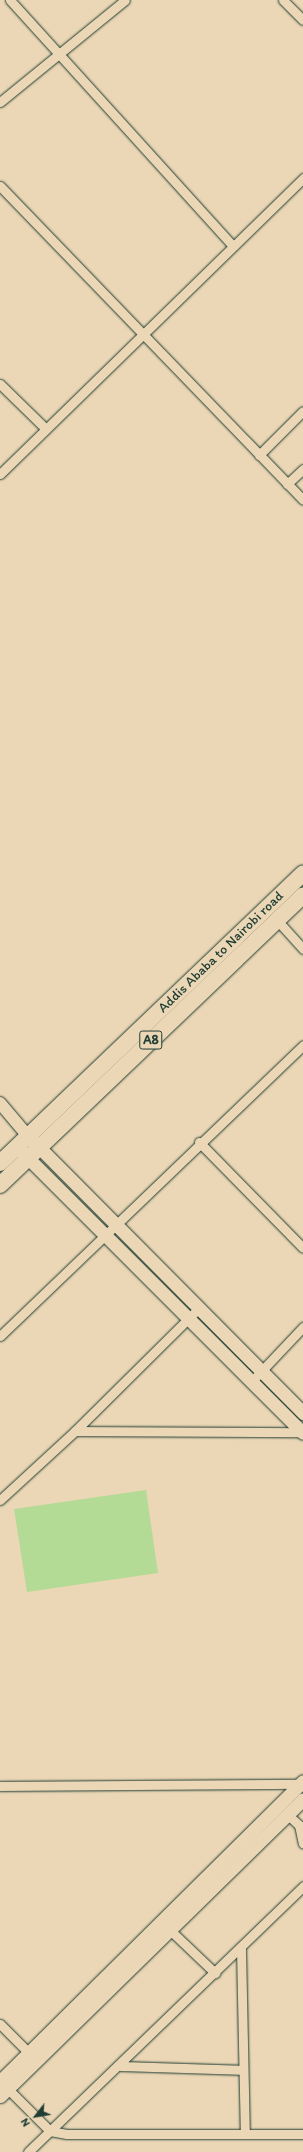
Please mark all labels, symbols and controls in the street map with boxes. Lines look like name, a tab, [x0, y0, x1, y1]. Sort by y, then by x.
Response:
street label: Addis Ababa to Nairobi road	[155, 888, 287, 1016]
road number: A8	[139, 1029, 163, 1051]
north arrow	[16, 2096, 56, 2136]
text: N	[18, 2116, 33, 2129]

